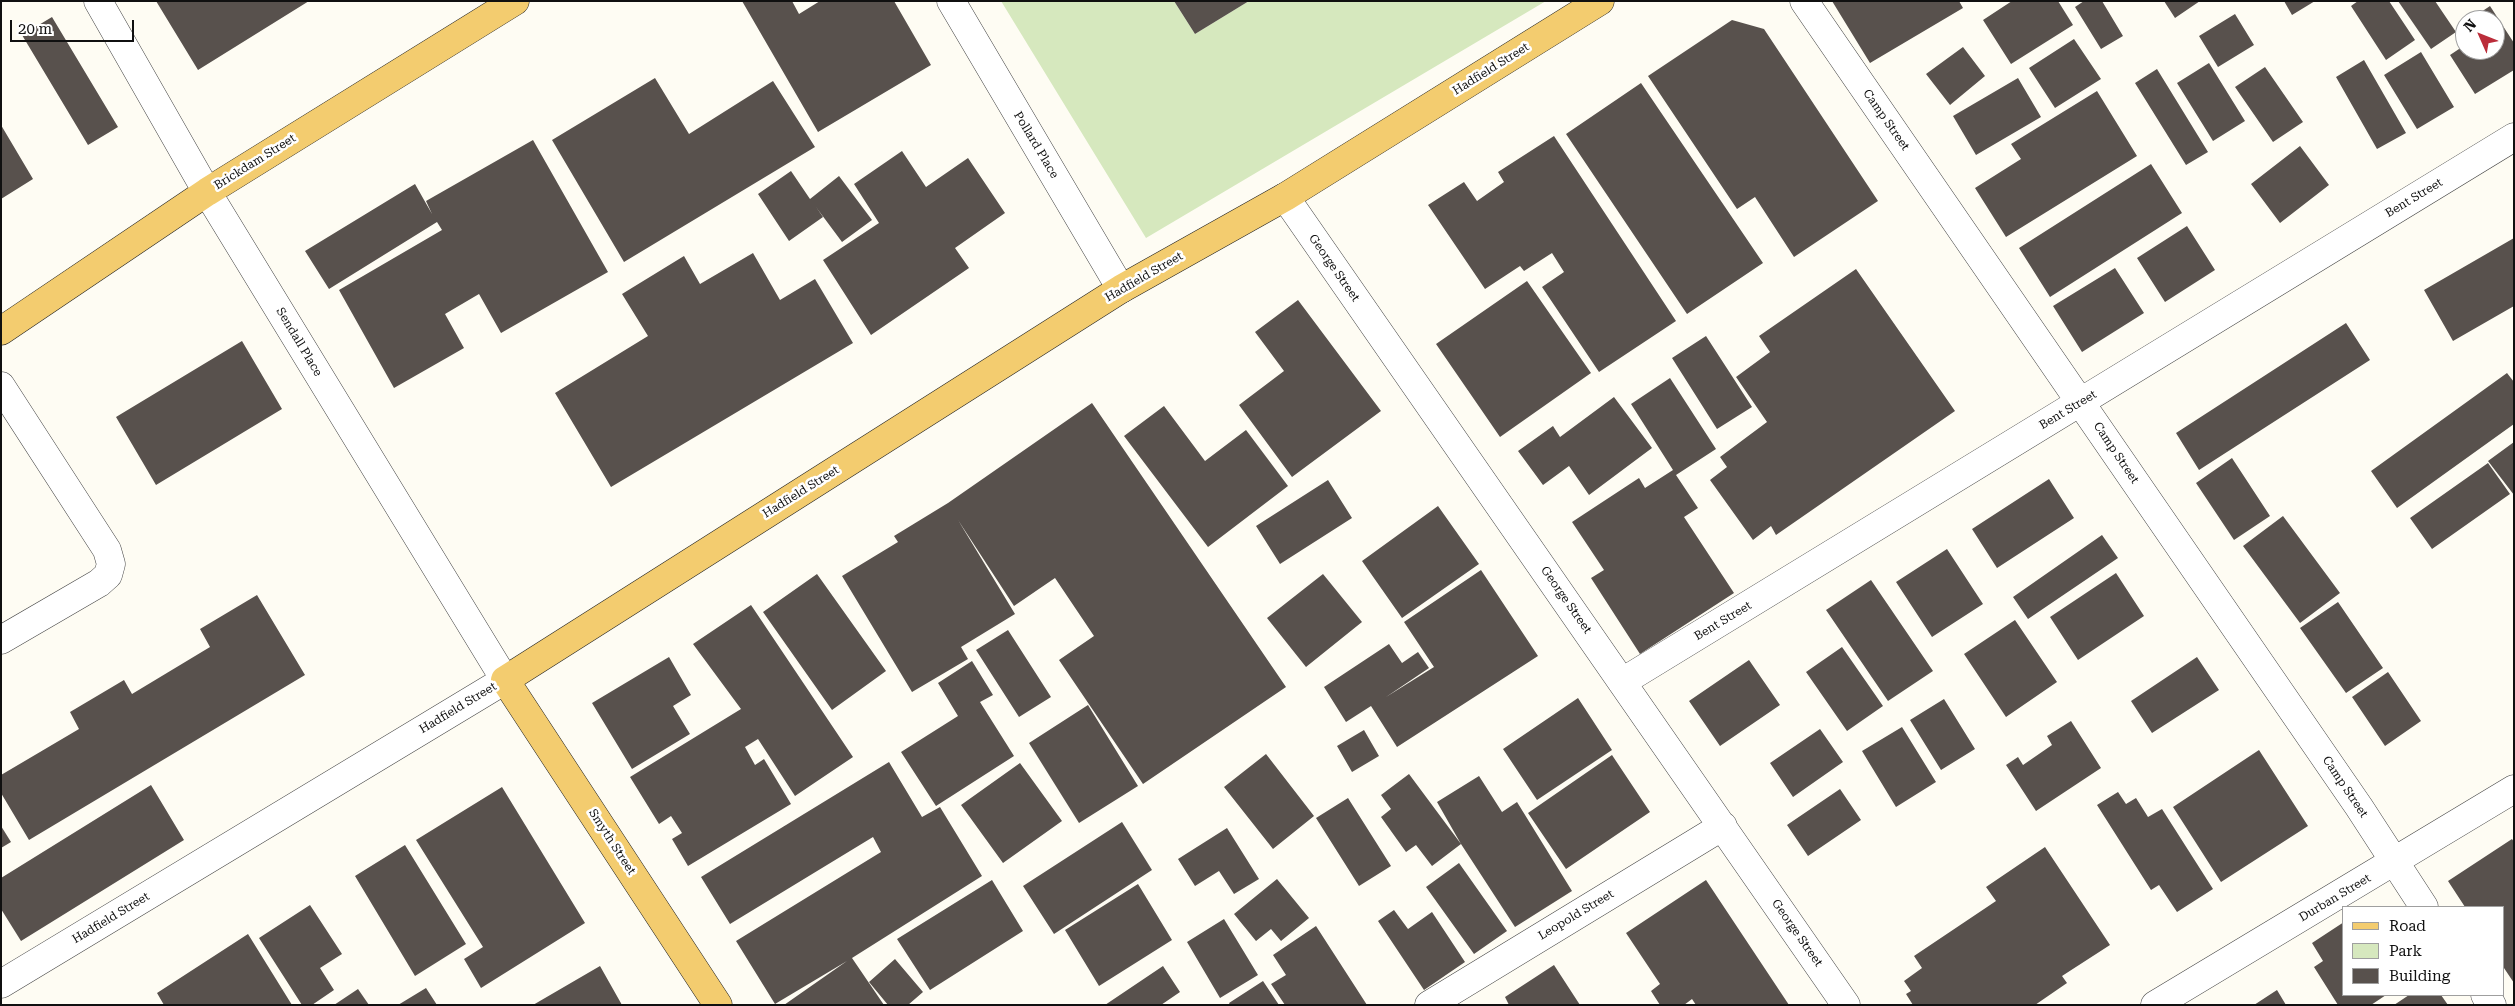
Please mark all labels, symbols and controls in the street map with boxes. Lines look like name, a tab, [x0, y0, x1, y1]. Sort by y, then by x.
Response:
scale bar	[12, 10, 136, 42]
north arrow	[2455, 10, 2505, 60]
text: N	[2460, 16, 2479, 35]
text: 20 m	[18, 20, 52, 38]
street label: Hadfield Street	[1450, 40, 1532, 98]
street label: Camp Street	[1860, 87, 1912, 153]
street label: Pollard Place	[1010, 109, 1062, 181]
street label: Brickdam Street	[212, 131, 298, 193]
street label: Bent Street	[2383, 175, 2445, 221]
street label: George Street	[1305, 232, 1363, 304]
street label: Hadfield Street	[1103, 249, 1185, 305]
street label: Sendall Place	[273, 305, 325, 379]
street label: Bent Street	[2037, 387, 2099, 433]
street label: Camp Street	[2090, 419, 2142, 487]
street label: Hadfield Street	[760, 463, 842, 521]
street label: George Street	[1537, 564, 1595, 636]
street label: Bent Street	[1692, 598, 1754, 644]
street label: Hadfield Street	[417, 679, 499, 737]
street label: Camp Street	[2319, 753, 2371, 821]
street label: Smyth Street	[585, 806, 639, 878]
street label: Durban Street	[2297, 871, 2373, 925]
street label: Leopold Street	[1536, 887, 1616, 943]
street label: Hadfield Street	[70, 889, 152, 947]
street label: George Street	[1768, 897, 1826, 969]
legend	[2342, 906, 2505, 996]
text: Road	[2389, 917, 2426, 935]
text: Park	[2389, 942, 2422, 960]
text: Building	[2389, 967, 2450, 985]

